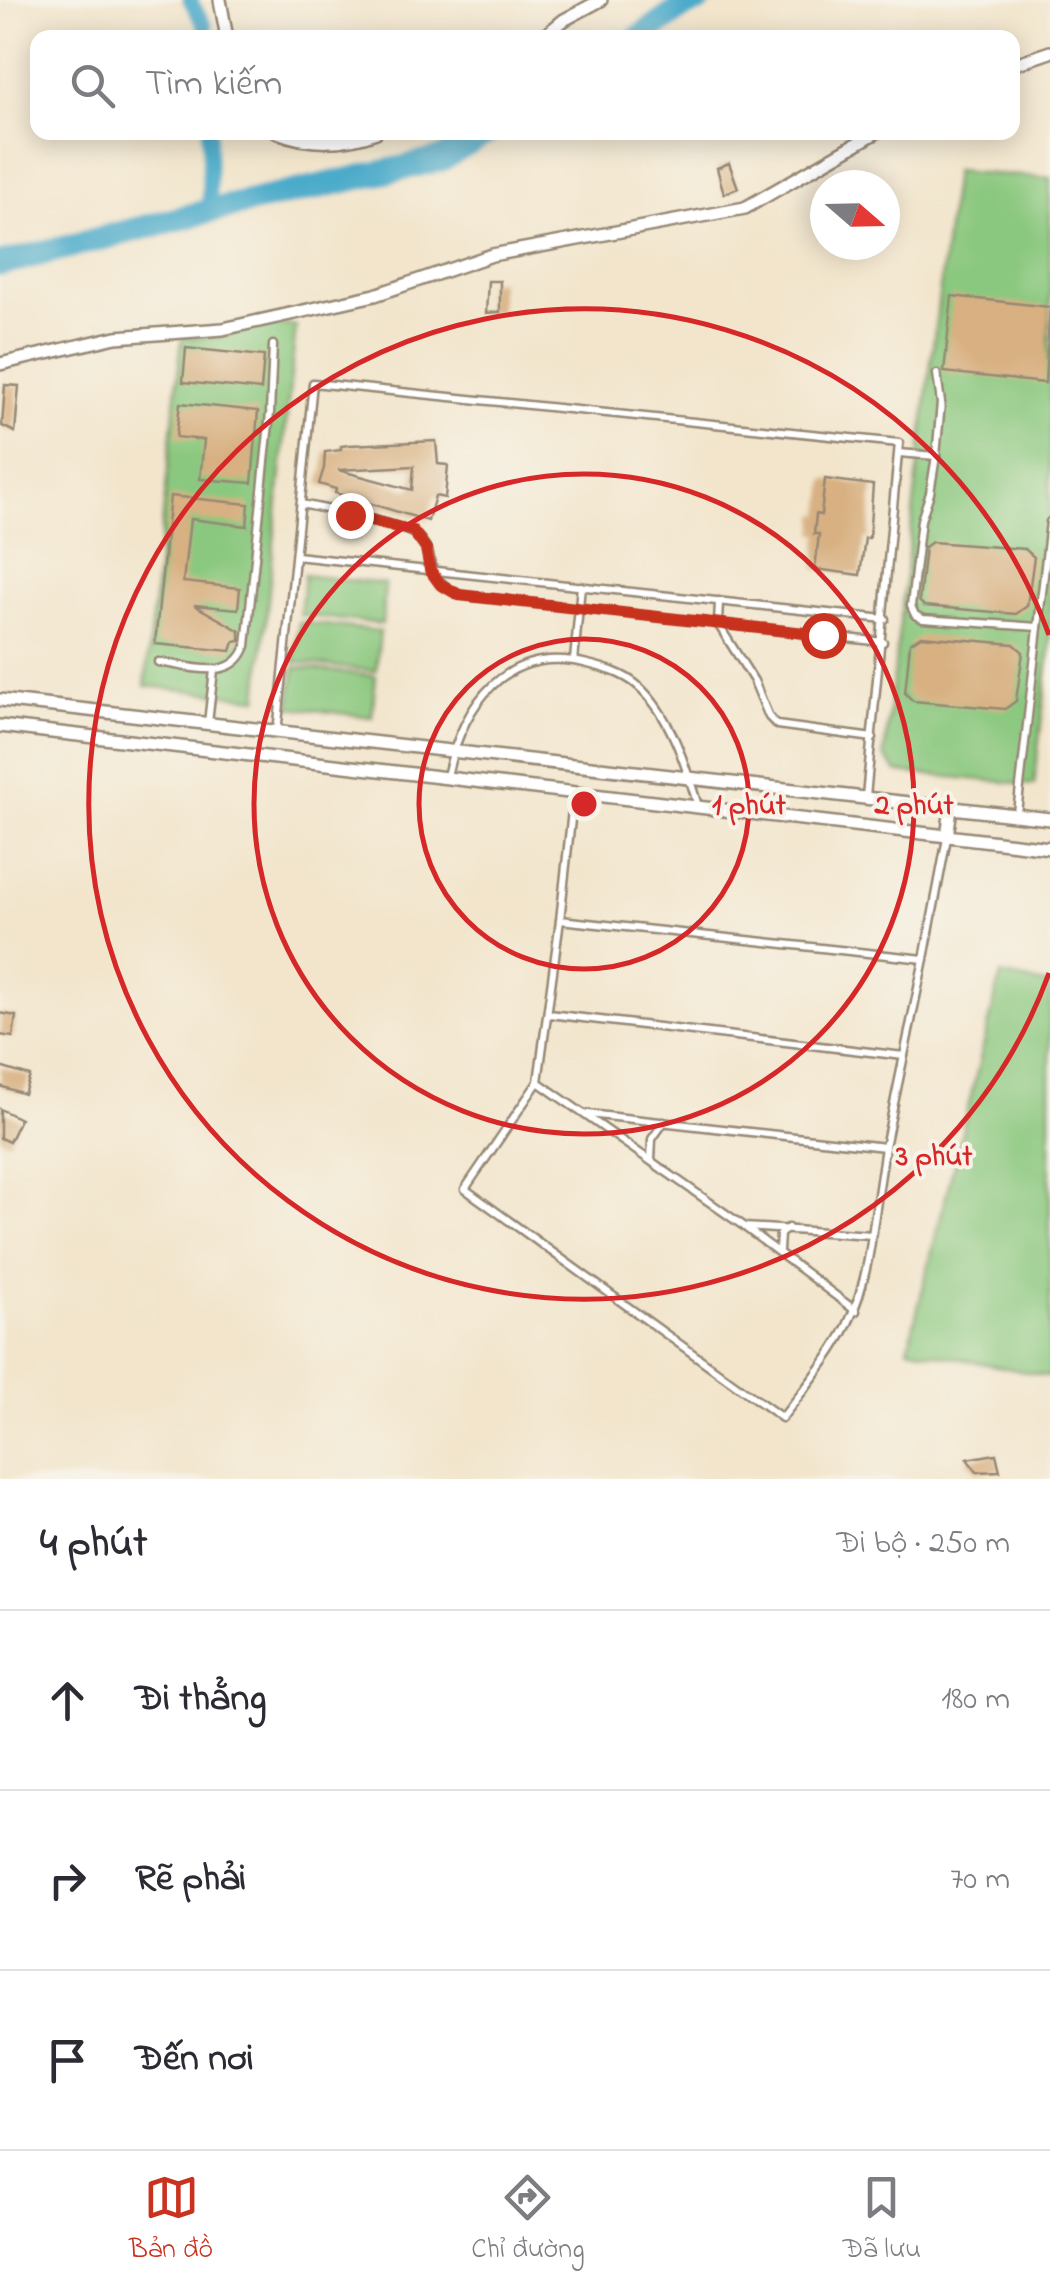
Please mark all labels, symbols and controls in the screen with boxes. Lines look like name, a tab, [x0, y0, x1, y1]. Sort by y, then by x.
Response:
search box	[30, 30, 1020, 140]
text: Tìm kiếm	[145, 57, 283, 113]
icon: search	[65, 58, 120, 113]
north arrow	[810, 170, 900, 260]
route end	[328, 493, 374, 539]
route start	[801, 613, 847, 659]
text: 1 phút	[712, 785, 787, 829]
text: 2 phút	[873, 785, 955, 829]
centre of rings	[566, 786, 602, 822]
text: 3 phút	[895, 1136, 973, 1180]
text: 4 phút	[40, 1514, 147, 1575]
text: Đi bộ · 250 m	[837, 1521, 1010, 1568]
text: Đi thẳng	[135, 1672, 266, 1728]
icon: ahead	[40, 1673, 95, 1728]
text: 180 m	[941, 1677, 1010, 1724]
text: Rẽ phải	[135, 1852, 246, 1908]
icon: right	[40, 1853, 95, 1908]
text: 70 m	[950, 1857, 1010, 1904]
text: Đến nơi	[135, 2032, 253, 2088]
icon: arrive	[40, 2033, 95, 2088]
tab: Bản đồ	[129, 2170, 213, 2271]
tab: Chỉ đường	[471, 2170, 585, 2271]
tab: Đã lưu	[843, 2170, 921, 2271]

